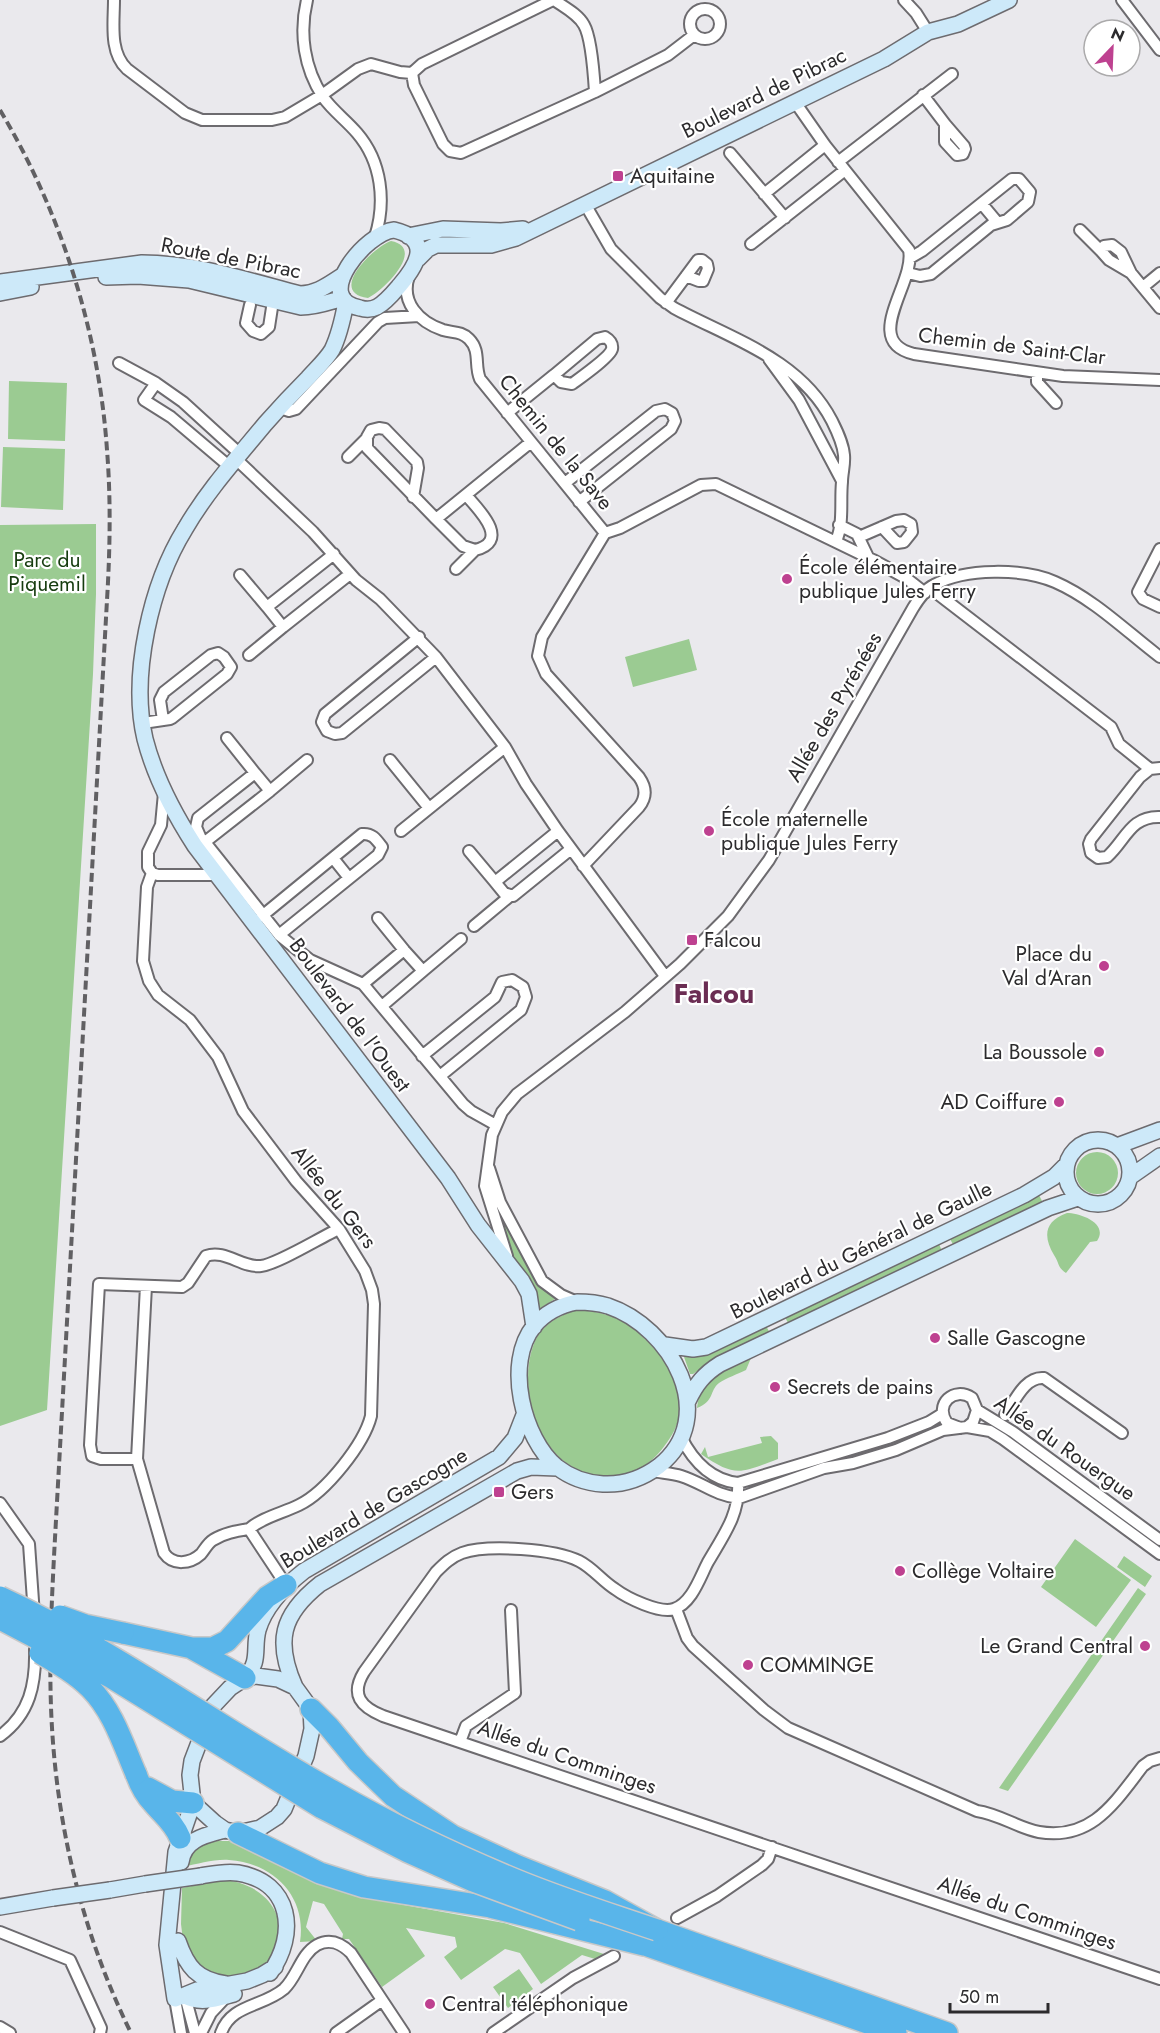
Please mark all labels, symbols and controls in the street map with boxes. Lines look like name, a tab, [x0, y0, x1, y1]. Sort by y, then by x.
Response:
north arrow	[1082, 18, 1142, 78]
text: N	[1107, 22, 1128, 48]
street label: Boulevard de Pibrac	[677, 40, 851, 146]
place label: Aquitaine	[630, 161, 715, 191]
marker: Aquitaine	[611, 169, 625, 183]
street label: Route de Pibrac	[159, 230, 303, 286]
street label: Chemin de Saint-Clar	[917, 320, 1108, 372]
street label: Chemin de la Save	[492, 368, 620, 516]
park label: Parc du Piquemil	[8, 545, 86, 599]
place label: École élémentaire publique Jules Ferry	[799, 552, 977, 606]
marker: École élémentaire publique Jules Ferry	[780, 572, 794, 586]
street label: Allée des Pyrénées	[779, 627, 889, 787]
place label: École maternelle publique Jules Ferry	[721, 804, 899, 858]
marker: École maternelle publique Jules Ferry	[702, 824, 716, 838]
place label: Falcou	[704, 925, 761, 955]
street label: Boulevard de l'Ouest	[282, 932, 418, 1098]
marker: Falcou	[685, 933, 699, 947]
place label: Place du Val d'Aran	[1002, 939, 1092, 993]
marker: Place du Val d'Aran	[1097, 959, 1111, 973]
district label: Falcou	[674, 974, 754, 1013]
place label: La Boussole	[983, 1037, 1087, 1067]
marker: La Boussole	[1092, 1045, 1106, 1059]
place label: AD Coiffure	[941, 1087, 1047, 1117]
marker: AD Coiffure	[1052, 1095, 1066, 1109]
street label: Allée du Gers	[284, 1139, 384, 1255]
street label: Boulevard du Général de Gaulle	[725, 1173, 997, 1327]
place label: Salle Gascogne	[947, 1323, 1086, 1353]
marker: Salle Gascogne	[928, 1331, 942, 1345]
place label: Secrets de pains	[787, 1372, 933, 1402]
marker: Secrets de pains	[768, 1380, 782, 1394]
street label: Allée du Rouergue	[988, 1388, 1142, 1508]
street label: Boulevard de Gascogne	[275, 1440, 473, 1576]
place label: Gers	[511, 1477, 554, 1507]
marker: Gers	[492, 1485, 506, 1499]
place label: Collège Voltaire	[912, 1556, 1054, 1586]
marker: Collège Voltaire	[893, 1564, 907, 1578]
place label: Le Grand Central	[980, 1631, 1133, 1661]
marker: Le Grand Central	[1138, 1639, 1152, 1653]
place label: COMMINGE	[760, 1650, 874, 1680]
marker: COMMINGE	[741, 1658, 755, 1672]
street label: Allée du Comminges	[474, 1712, 660, 1802]
street label: Allée du Comminges	[934, 1868, 1120, 1958]
scale bar	[950, 1976, 1048, 2014]
text: 50 m	[959, 1984, 999, 2010]
place label: Central téléphonique	[442, 1989, 628, 2019]
marker: Central téléphonique	[423, 1997, 437, 2011]

